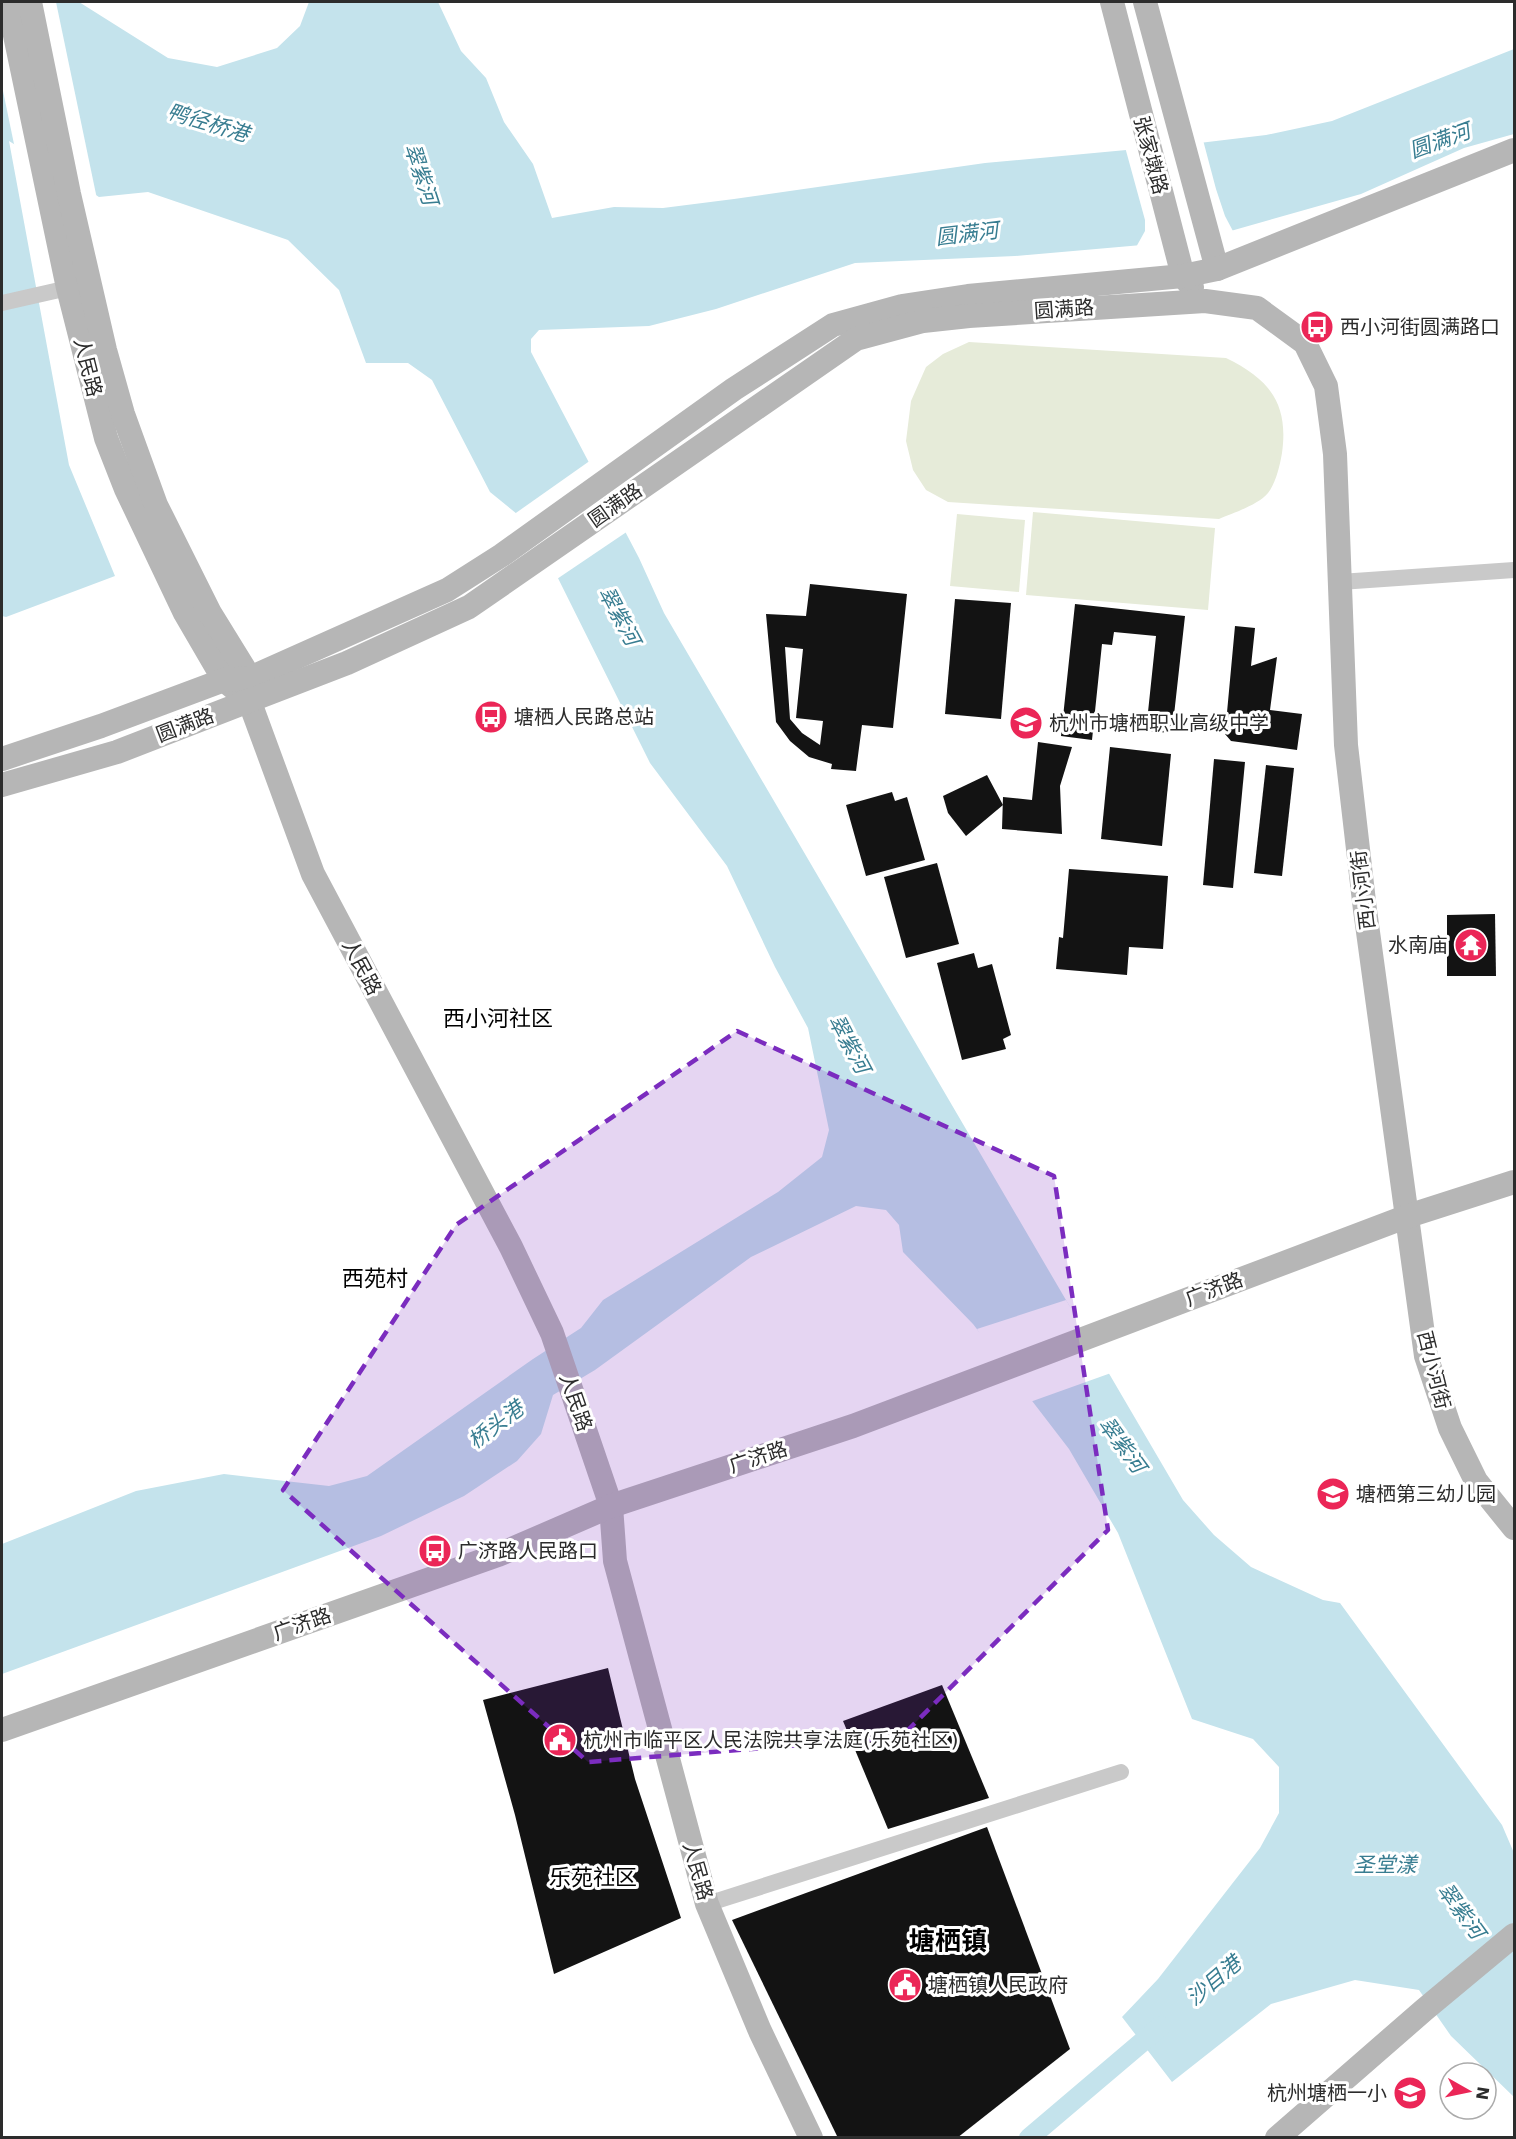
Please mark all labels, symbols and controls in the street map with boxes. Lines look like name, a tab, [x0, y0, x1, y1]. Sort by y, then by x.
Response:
water label: 鸭径桥港	[164, 99, 255, 148]
street label: 张家墩路	[1129, 113, 1173, 197]
water label: 圆满河	[1406, 118, 1477, 163]
water label: 翠紫河	[400, 140, 443, 211]
water label: 圆满河	[934, 218, 1004, 250]
street label: 圆满路	[1033, 295, 1095, 323]
bus stop icon: 西小河街圆满路口	[1299, 309, 1335, 345]
place label: 西小河街圆满路口	[1340, 315, 1500, 339]
street label: 人民路	[69, 335, 107, 399]
street label: 圆满路	[584, 478, 646, 532]
water label: 翠紫河	[594, 583, 646, 653]
bus stop icon: 塘栖人民路总站	[473, 699, 509, 735]
street label: 圆满路	[153, 703, 217, 747]
place label: 塘栖人民路总站	[514, 705, 654, 729]
school or university icon: 杭州市塘栖职业高级中学	[1008, 705, 1044, 741]
place label: 杭州市塘栖职业高级中学	[1049, 711, 1269, 735]
street label: 西小河街	[1346, 849, 1380, 931]
temple icon: 水南庙	[1453, 927, 1489, 963]
place label: 水南庙	[1388, 933, 1448, 957]
street label: 人民路	[337, 935, 387, 999]
district label: 西小河社区	[443, 1006, 553, 1031]
water label: 翠紫河	[824, 1011, 876, 1081]
district label: 西苑村	[342, 1266, 408, 1291]
street label: 广济路	[1182, 1267, 1246, 1311]
street label: 西小河街	[1413, 1328, 1455, 1412]
street label: 人民路	[555, 1370, 597, 1434]
water label: 桥头港	[464, 1395, 531, 1454]
water label: 翠紫河	[1094, 1412, 1153, 1481]
street label: 广济路	[726, 1436, 790, 1478]
school or university icon: 塘栖第三幼儿园	[1315, 1476, 1351, 1512]
place label: 塘栖第三幼儿园	[1356, 1482, 1496, 1506]
bus stop icon: 广济路人民路口	[417, 1533, 453, 1569]
place label: 广济路人民路口	[458, 1539, 598, 1563]
street label: 广济路	[270, 1603, 334, 1645]
public building icon: 杭州市临平区人民法院共享法庭(乐苑社区)	[542, 1722, 578, 1758]
place label: 杭州市临平区人民法院共享法庭(乐苑社区)	[583, 1728, 959, 1752]
street label: 人民路	[678, 1839, 718, 1903]
water label: 圣堂漾	[1354, 1853, 1419, 1877]
district label: 乐苑社区	[549, 1865, 637, 1890]
water label: 翠紫河	[1433, 1878, 1492, 1947]
district label: 塘栖镇	[909, 1926, 987, 1956]
water label: 沙目港	[1182, 1950, 1248, 2010]
public building icon: 塘栖镇人民政府	[887, 1967, 923, 2003]
place label: 塘栖镇人民政府	[928, 1973, 1068, 1997]
north arrow	[1438, 2061, 1498, 2121]
school or university icon: 杭州塘栖一小	[1392, 2075, 1428, 2111]
place label: 杭州塘栖一小	[1267, 2081, 1387, 2105]
text: N	[1472, 2085, 1493, 2101]

